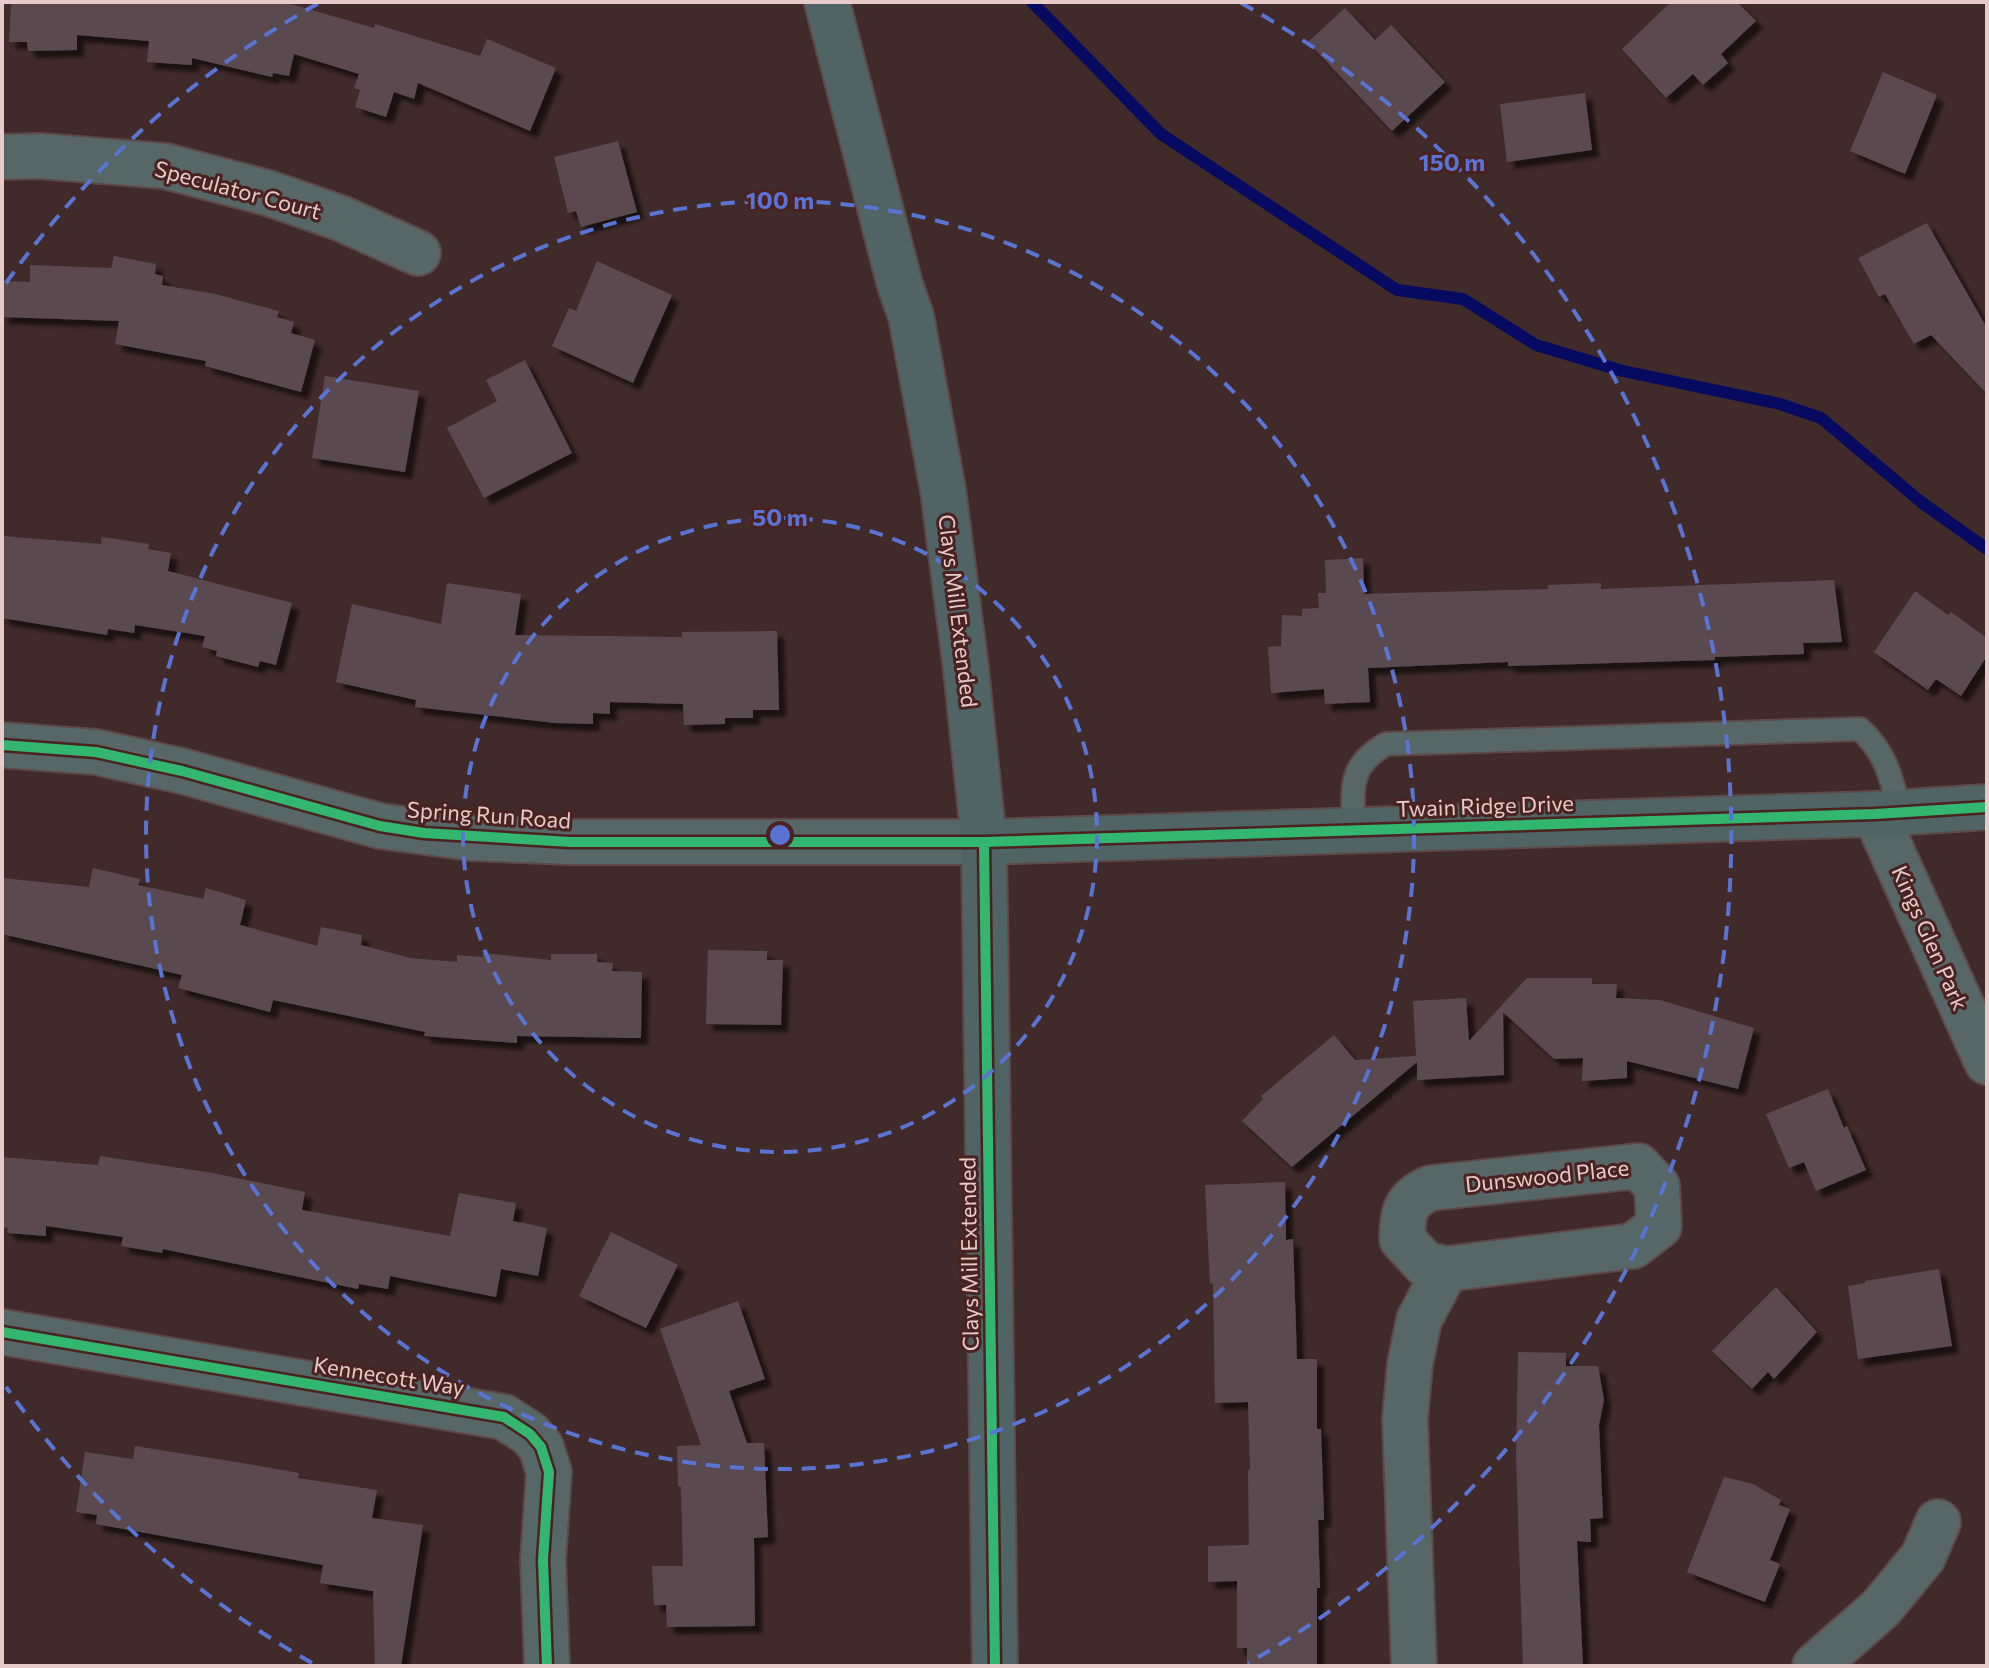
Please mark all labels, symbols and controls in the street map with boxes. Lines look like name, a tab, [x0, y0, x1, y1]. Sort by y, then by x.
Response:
text: 150 m	[1419, 147, 1485, 176]
street label: Speculator Court	[152, 154, 324, 225]
text: 100 m	[746, 185, 814, 214]
text: 50 m	[752, 502, 808, 531]
street label: Clays Mill Extended	[933, 513, 984, 709]
street label: Twain Ridge Drive	[1396, 789, 1574, 822]
street label: Spring Run Road	[406, 795, 572, 834]
centre of rings	[766, 821, 794, 849]
street label: Kings Glen Park	[1887, 861, 1974, 1014]
street label: Dunswood Place	[1464, 1153, 1630, 1198]
street label: Clays Mill Extended	[953, 1157, 984, 1351]
street label: Kennecott Way	[312, 1350, 466, 1401]

